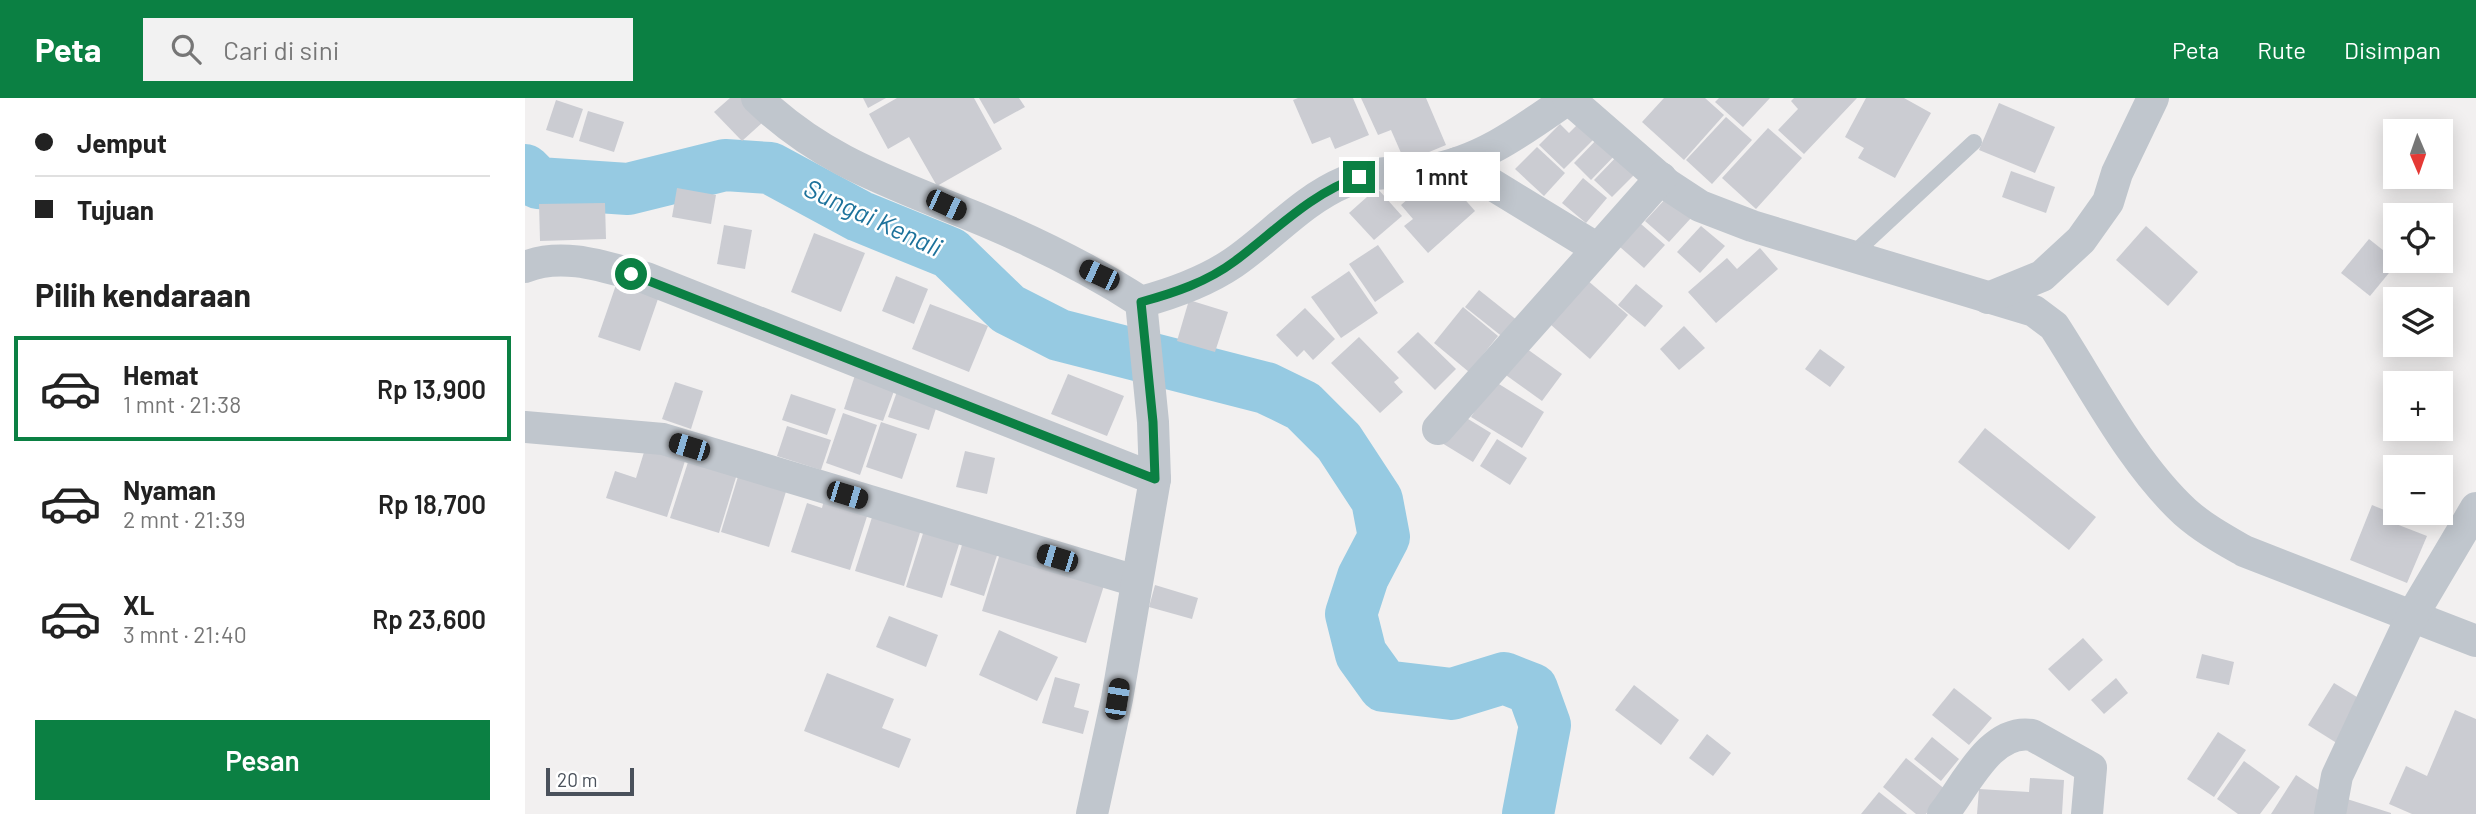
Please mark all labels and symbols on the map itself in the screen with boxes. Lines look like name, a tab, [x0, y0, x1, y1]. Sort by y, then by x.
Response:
north arrow	[2383, 119, 2453, 189]
callout: 1 mnt	[1383, 153, 1499, 202]
route end	[1343, 161, 1375, 193]
water label: Sungai Kenali	[800, 171, 948, 262]
car	[923, 187, 970, 223]
car	[1076, 257, 1123, 293]
route start	[615, 258, 647, 290]
car	[666, 431, 713, 463]
car	[824, 479, 871, 511]
car	[1034, 542, 1081, 574]
car	[1104, 677, 1131, 721]
scale bar	[546, 765, 633, 797]

